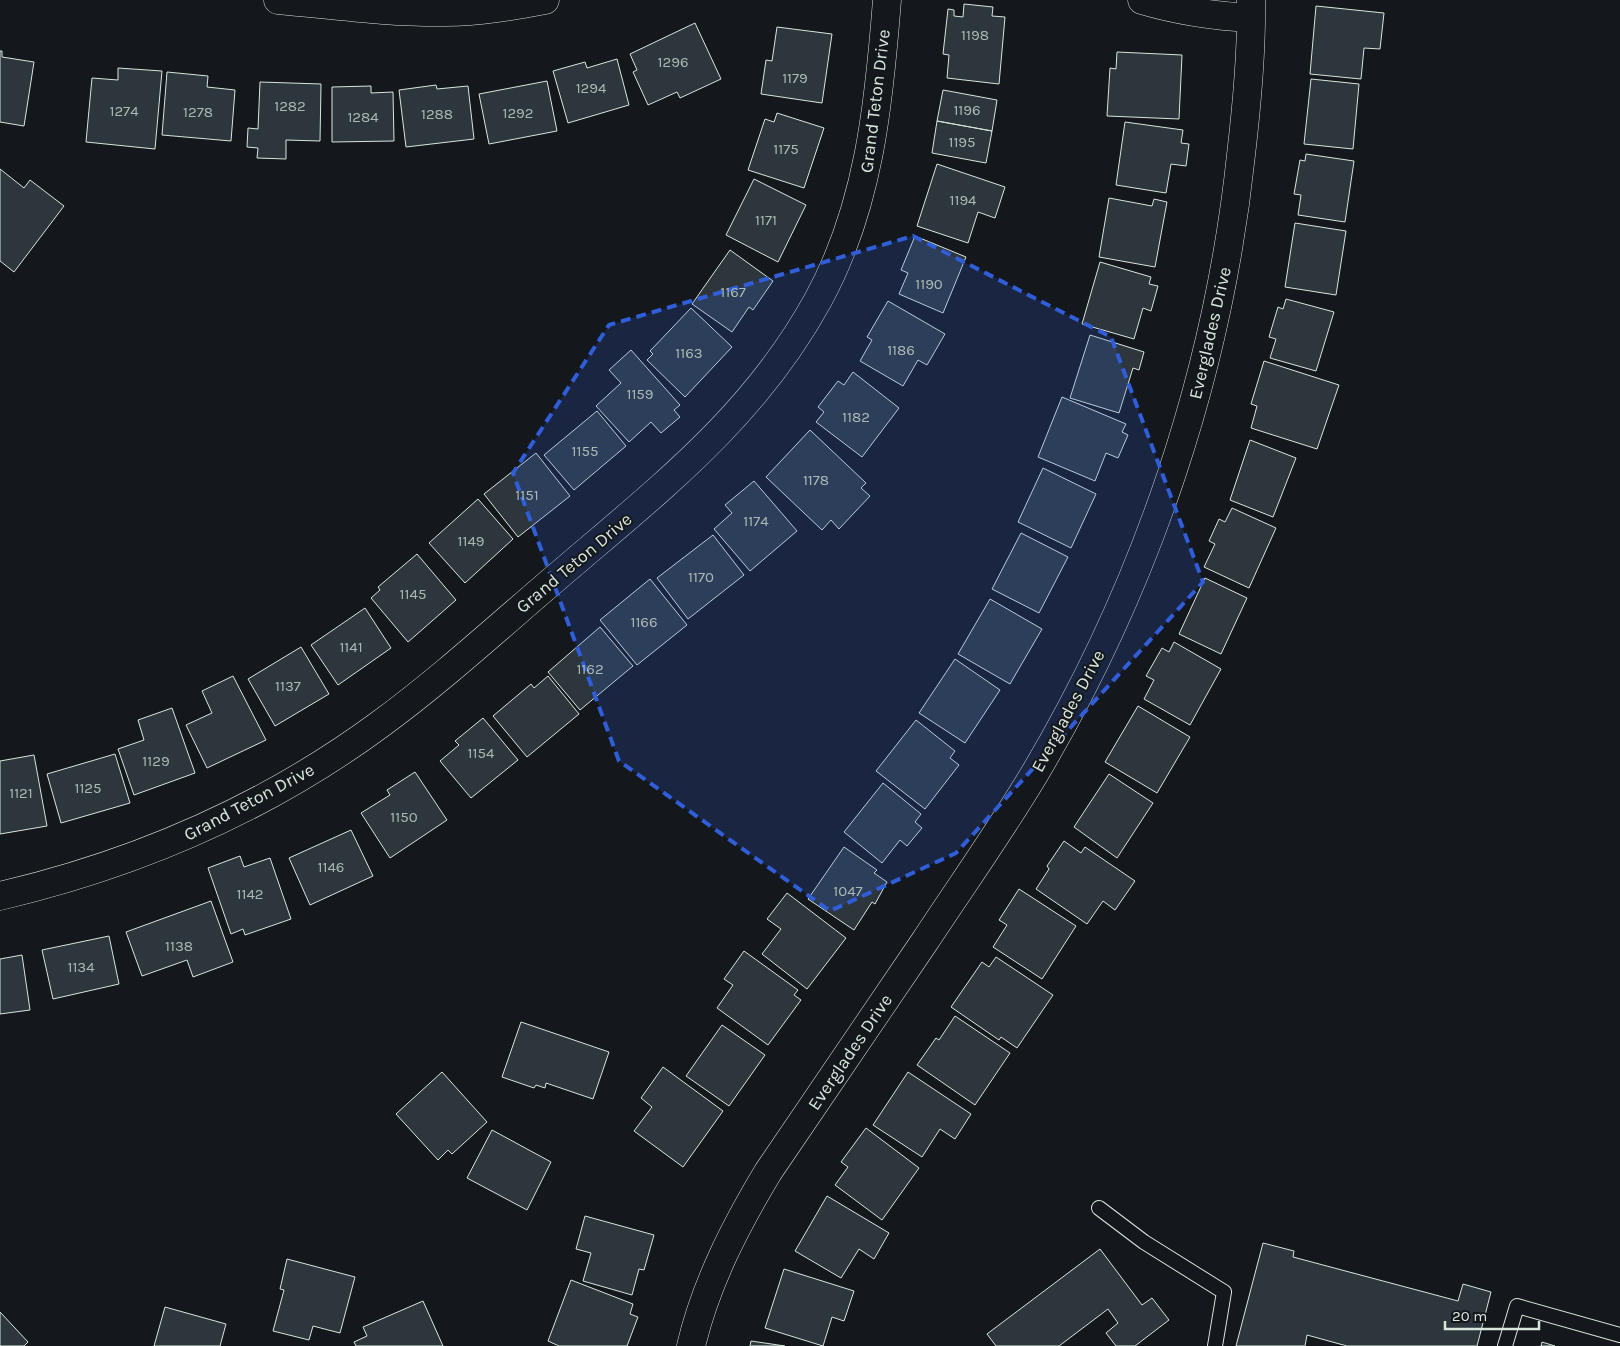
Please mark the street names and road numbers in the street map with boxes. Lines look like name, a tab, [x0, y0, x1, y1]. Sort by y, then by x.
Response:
street label: Grand Teton Drive	[855, 28, 895, 174]
street label: Everglades Drive	[1184, 265, 1236, 401]
street label: Grand Teton Drive	[512, 508, 636, 618]
street label: Everglades Drive	[1026, 646, 1110, 776]
street label: Grand Teton Drive	[180, 758, 318, 846]
street label: Everglades Drive	[803, 990, 897, 1114]

